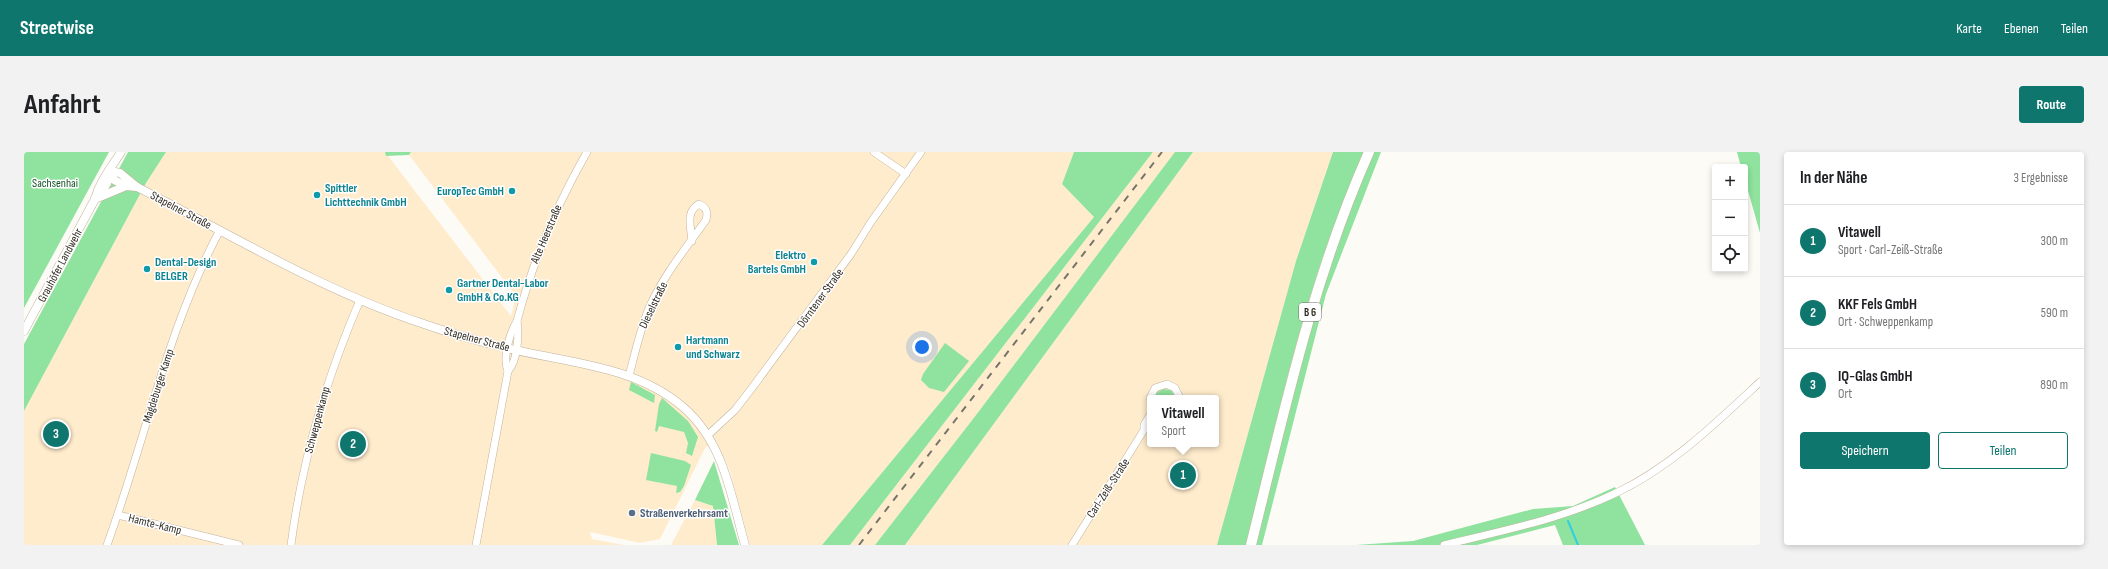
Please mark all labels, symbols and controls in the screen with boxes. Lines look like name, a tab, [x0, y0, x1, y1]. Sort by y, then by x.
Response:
text: Streetwise	[20, 17, 94, 40]
text: Karte	[1956, 20, 1982, 37]
text: Ebenen	[2004, 20, 2039, 37]
text: Teilen	[2061, 20, 2088, 37]
button: Route	[2019, 86, 2084, 123]
text: Anfahrt	[24, 88, 101, 121]
map controls	[1712, 164, 1748, 272]
button: +	[1712, 164, 1748, 200]
text: In der Nähe	[1800, 168, 1867, 188]
text: 3 Ergebnisse	[2014, 170, 2068, 186]
park label: Sachsenhai	[32, 176, 78, 191]
place label: Spittler Lichttechnik GmbH	[325, 181, 407, 210]
place label: EuropTec GmbH	[437, 184, 504, 199]
marker: EuropTec GmbH	[507, 186, 517, 196]
street label: Stapelner Straße	[148, 188, 214, 233]
marker: Spittler Lichttechnik GmbH	[312, 190, 322, 200]
button: −	[1712, 200, 1748, 236]
street label: Alte Heerstraße	[527, 202, 566, 267]
text: Vitawell	[1838, 223, 1881, 242]
street label: Grauhöfer Landwehr	[35, 225, 86, 305]
text: 1	[1810, 233, 1816, 249]
text: 300 m	[2041, 233, 2068, 249]
button: locate	[1712, 236, 1748, 272]
text: Sport · Carl-Zeiß-Straße	[1838, 242, 1943, 258]
place label: Elektro Bartels GmbH	[748, 248, 806, 277]
place label: Dental-Design BELGER	[155, 255, 216, 284]
marker: Elektro Bartels GmbH	[809, 257, 819, 267]
marker: Dental-Design BELGER	[142, 264, 152, 274]
street label: Dörntener Straße	[794, 266, 847, 331]
place label: Gartner Dental-Labor GmbH & Co.KG	[457, 276, 549, 305]
street label: Dieselstraße	[636, 279, 671, 331]
marker: Gartner Dental-Labor GmbH & Co.KG	[444, 285, 454, 295]
text: KKF Fels GmbH	[1838, 295, 1917, 314]
road number: B 6	[1299, 303, 1321, 321]
text: 2	[1810, 305, 1816, 321]
text: 590 m	[2041, 305, 2068, 321]
text: Ort · Schweppenkamp	[1838, 314, 1933, 330]
street label: Stapelner Straße	[442, 324, 511, 355]
place label: Hartmann und Schwarz	[686, 333, 740, 362]
your location	[912, 337, 932, 357]
marker: Hartmann und Schwarz	[673, 342, 683, 352]
street label: Magdeburger Kamp	[139, 347, 178, 425]
text: IQ-Glas GmbH	[1838, 367, 1912, 386]
text: 3	[1810, 377, 1816, 393]
text: 890 m	[2040, 377, 2068, 393]
street label: Schweppenkamp	[301, 385, 334, 455]
text: Ort	[1838, 386, 1852, 402]
popup	[1147, 395, 1219, 447]
text: Vitawell	[1162, 404, 1204, 423]
pin: 3	[43, 419, 69, 449]
text: Sport	[1162, 423, 1186, 439]
pin: 2	[340, 429, 366, 459]
button: Speichern	[1800, 432, 1930, 469]
button: Teilen	[1938, 432, 2068, 469]
street label: Carl-Zeiß-Straße	[1084, 455, 1133, 521]
pin: 1	[1170, 460, 1196, 490]
place label: Straßenverkehrsamt	[640, 506, 728, 521]
marker: Straßenverkehrsamt	[627, 508, 637, 518]
street label: Hamte-Kamp	[127, 511, 183, 538]

